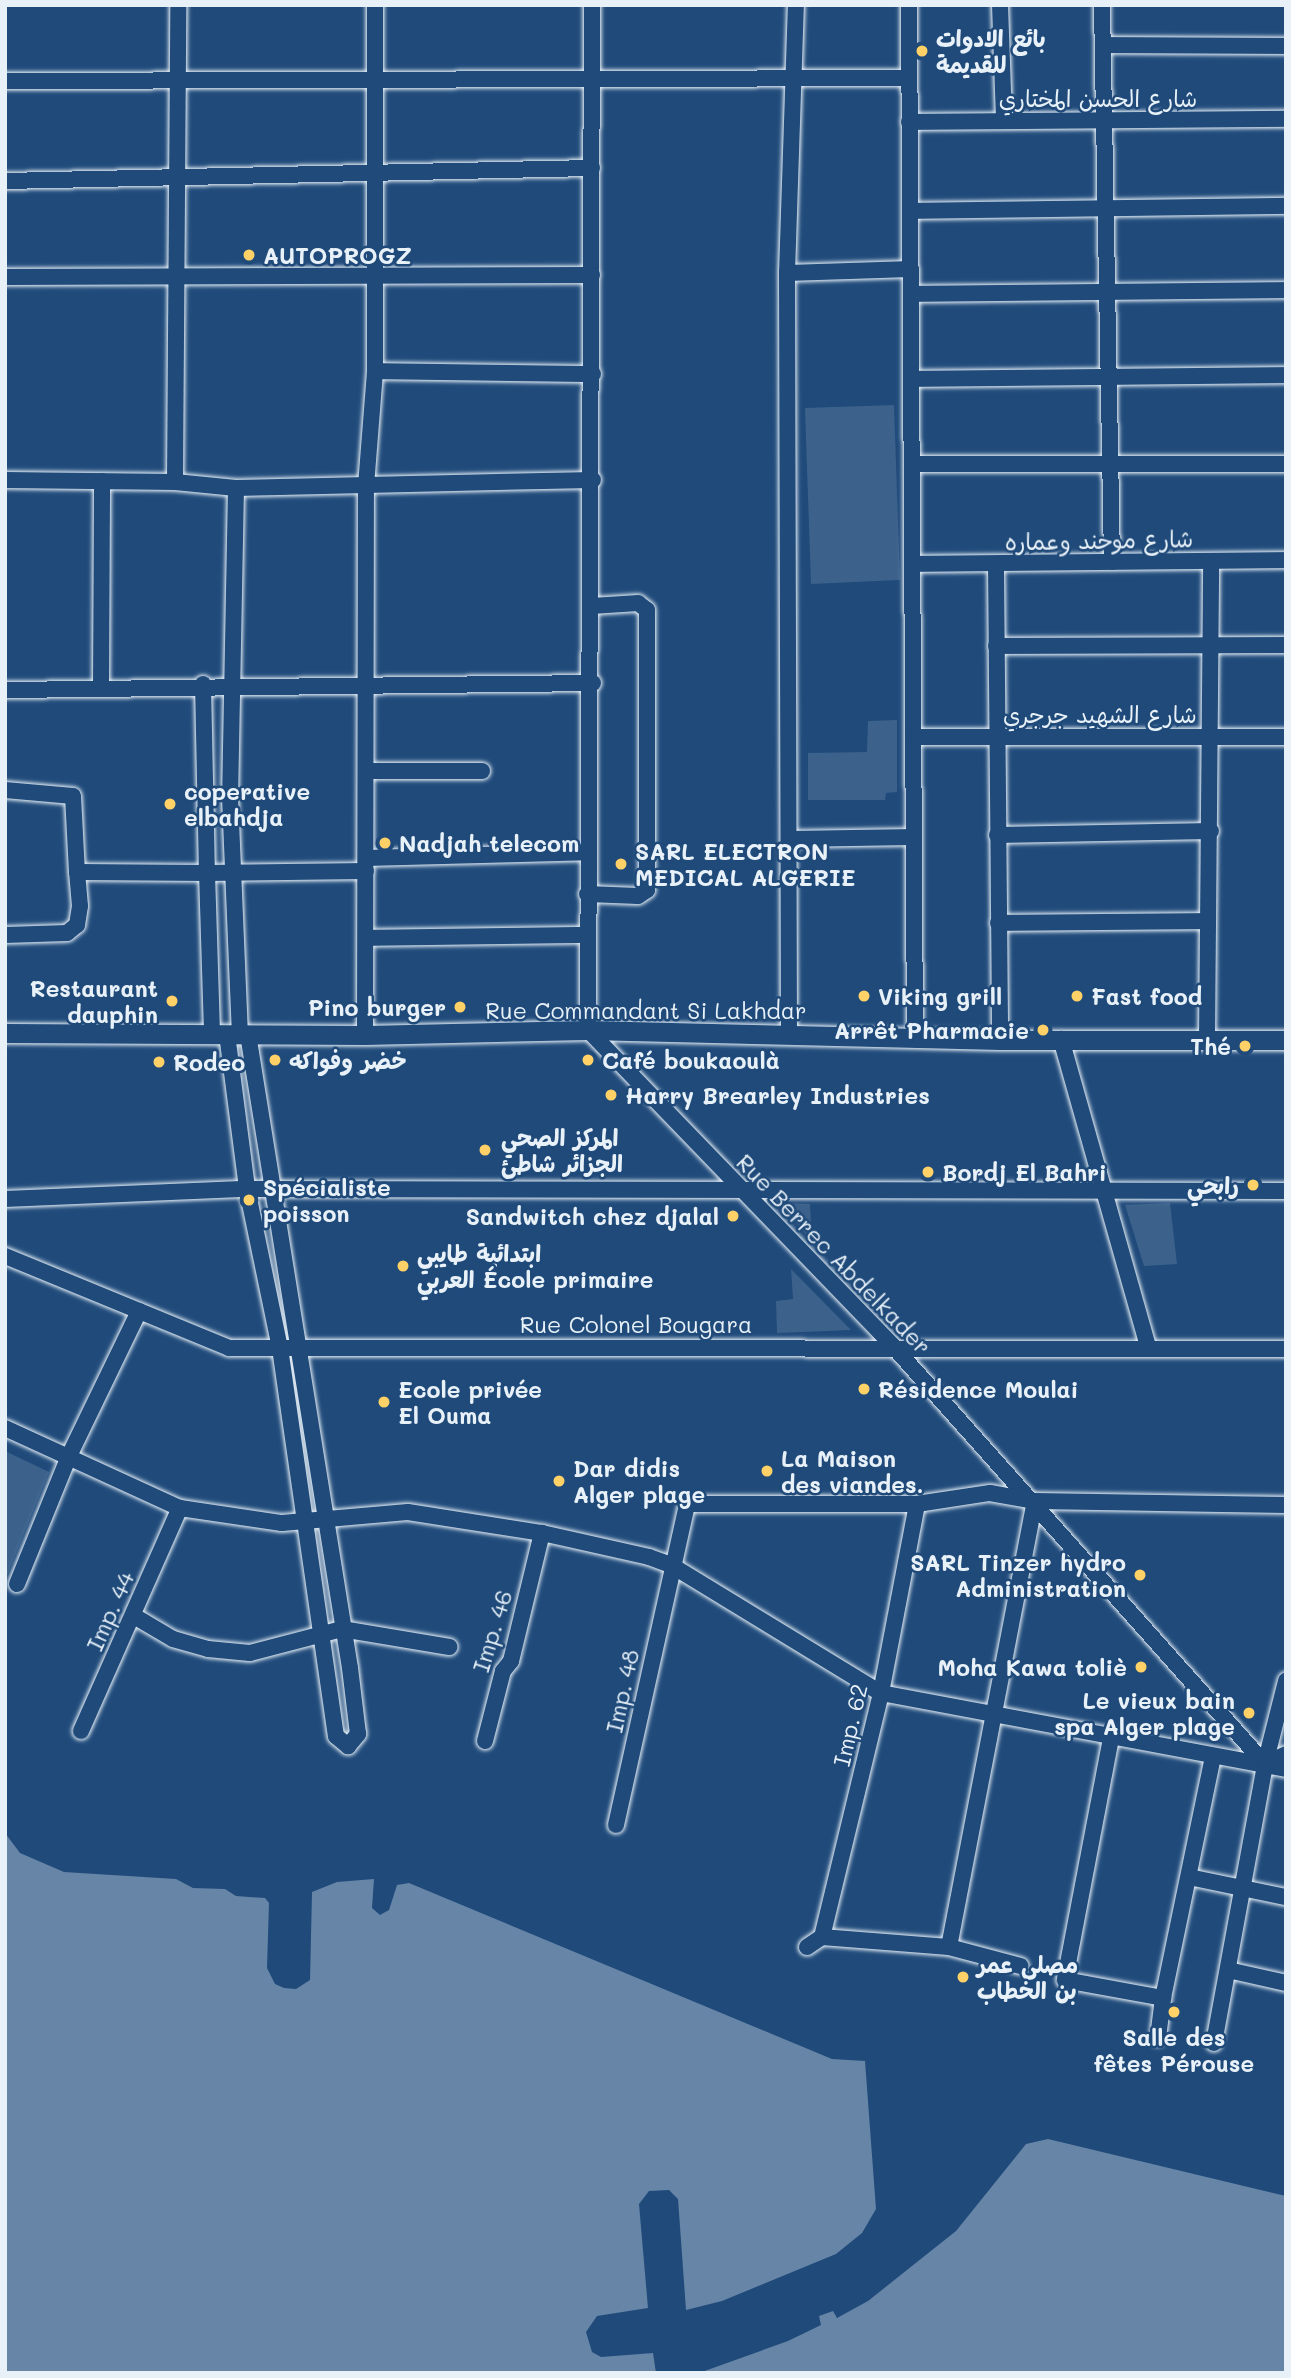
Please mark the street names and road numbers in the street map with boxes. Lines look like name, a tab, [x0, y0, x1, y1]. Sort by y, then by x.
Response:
street label: شارع الحسن المختاري	[999, 84, 1197, 112]
street label: شارع موحند وعماره	[1005, 525, 1193, 555]
street label: شارع الشهيد جرجري	[1003, 700, 1197, 728]
street label: Rue Commandant Si Lakhdar	[485, 996, 807, 1024]
street label: Rue Berrec Abdelkader	[731, 1148, 937, 1360]
street label: Rue Colonel Bougara	[520, 1310, 752, 1338]
street label: Imp. 44	[80, 1567, 140, 1655]
street label: Imp. 46	[467, 1587, 517, 1675]
street label: Imp. 48	[600, 1647, 644, 1735]
street label: Imp. 62	[827, 1681, 873, 1769]

